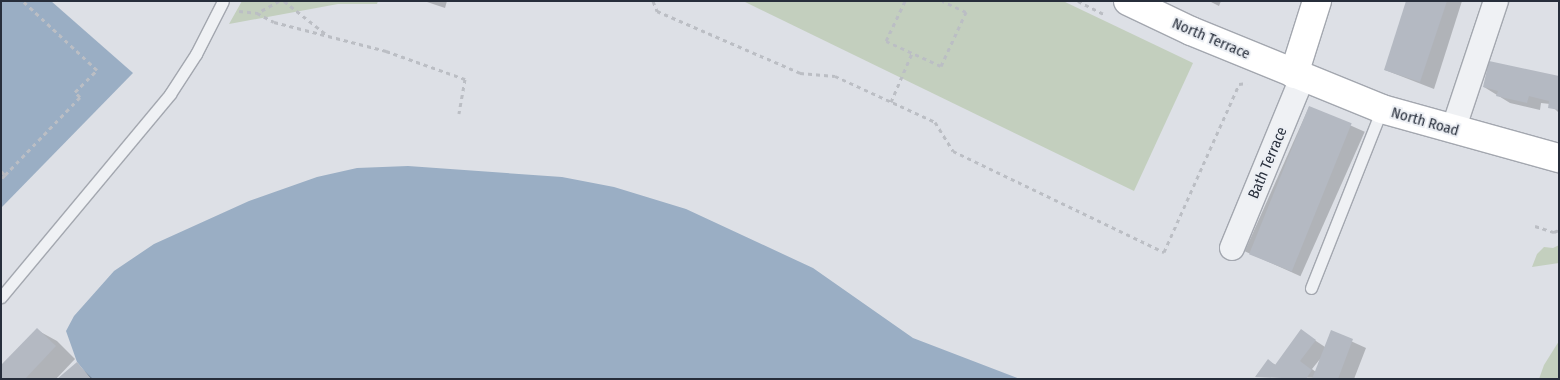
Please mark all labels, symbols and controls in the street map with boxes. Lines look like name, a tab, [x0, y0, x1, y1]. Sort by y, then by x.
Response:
street label: North Terrace	[1169, 15, 1253, 63]
street label: North Road	[1389, 104, 1461, 140]
street label: Bath Terrace	[1245, 124, 1291, 202]

